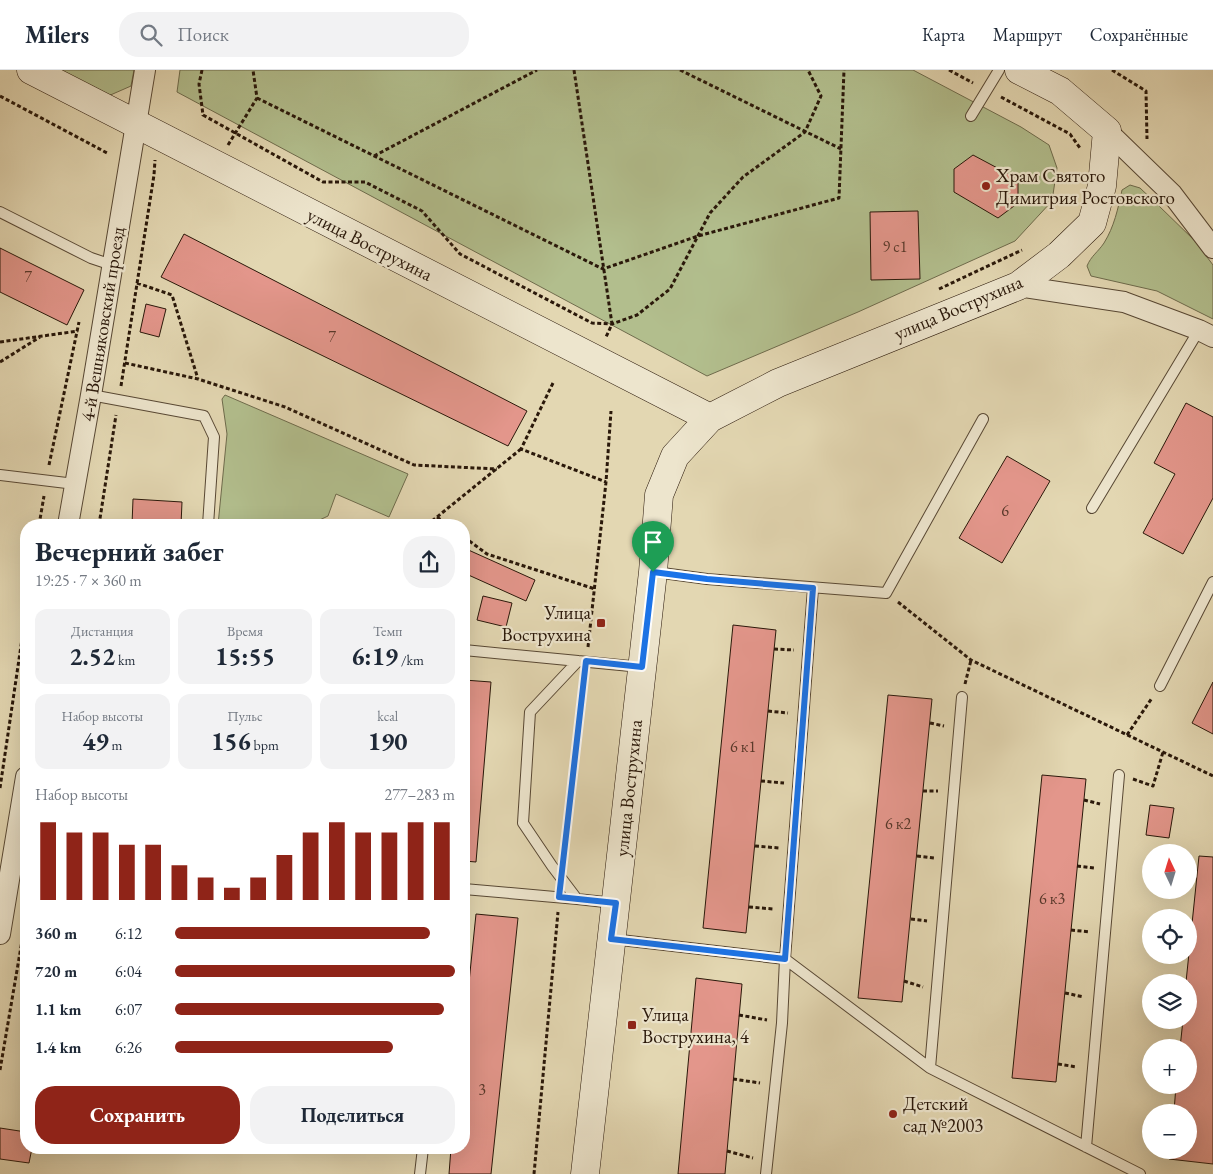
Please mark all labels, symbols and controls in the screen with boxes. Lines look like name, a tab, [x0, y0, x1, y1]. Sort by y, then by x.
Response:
search box	[119, 12, 469, 57]
text: Milers	[25, 19, 89, 50]
icon: search	[137, 21, 165, 49]
text: Поиск	[177, 22, 229, 47]
text: Карта	[922, 23, 965, 46]
text: Маршрут	[993, 23, 1062, 46]
text: Сохранённые	[1090, 23, 1188, 46]
place label: Храм Святого Димитрия Ростовского	[995, 163, 1175, 210]
marker: Храм Святого Димитрия Ростовского	[980, 180, 992, 192]
street label: улица Вострухина	[303, 202, 437, 287]
street label: 4-й Вешняковский проезд	[75, 225, 130, 423]
house number: 9 с1	[882, 236, 908, 257]
house number: 7	[24, 266, 32, 287]
street label: улица Вострухина	[890, 269, 1027, 346]
house number: 7	[328, 326, 336, 347]
house number: 6	[1001, 500, 1009, 521]
pin	[632, 521, 674, 572]
icon: arrive	[639, 528, 667, 556]
text: Вечерний забег	[35, 533, 224, 569]
button: share	[403, 536, 455, 588]
text: 19:25 · 7 × 360 m	[35, 570, 142, 591]
place label: Улица Вострухина	[502, 600, 591, 647]
marker: Улица Вострухина	[595, 617, 607, 629]
text: Дистанция	[71, 622, 134, 640]
text: Время	[227, 622, 263, 640]
text: Темп	[373, 622, 402, 640]
text: 2.52	[69, 640, 115, 672]
text: 15:55	[215, 640, 275, 672]
text: 6:19	[351, 640, 398, 672]
text: km	[115, 651, 135, 669]
text: /km	[398, 651, 424, 669]
text: Набор высоты	[62, 707, 143, 725]
text: Пульс	[227, 707, 263, 725]
text: kcal	[377, 707, 398, 725]
street label: улица Вострухина	[609, 718, 648, 858]
text: 49	[82, 725, 109, 757]
text: 156	[211, 725, 251, 757]
text: 190	[368, 725, 408, 757]
text: m	[109, 736, 122, 754]
text: bpm	[251, 736, 279, 754]
house number: 6 к1	[730, 736, 756, 757]
text: Набор высоты	[35, 784, 128, 805]
text: 277–283 m	[384, 784, 455, 805]
house number: 6 к2	[885, 813, 911, 834]
north arrow	[1142, 844, 1198, 899]
map controls	[1142, 844, 1197, 1159]
house number: 6 к3	[1039, 888, 1065, 909]
button: locate	[1142, 909, 1197, 964]
text: 360 m	[35, 923, 77, 944]
text: 6:12	[115, 923, 142, 944]
text: 720 m	[35, 961, 77, 982]
text: 6:04	[115, 961, 142, 982]
button: layers	[1142, 974, 1197, 1029]
text: 1.1 km	[35, 999, 81, 1020]
text: 6:07	[115, 999, 142, 1020]
place label: Улица Вострухина, 4	[641, 1002, 750, 1049]
marker: Улица Вострухина, 4	[626, 1019, 638, 1031]
text: 1.4 km	[35, 1037, 81, 1058]
text: 6:26	[115, 1037, 142, 1058]
button: +	[1142, 1039, 1197, 1094]
house number: 3	[478, 1079, 486, 1100]
button: Сохранить	[35, 1086, 240, 1144]
button: Поделиться	[250, 1086, 455, 1144]
place label: Детский сад №2003	[903, 1091, 983, 1138]
button: −	[1142, 1104, 1197, 1159]
marker: Детский сад №2003	[887, 1108, 899, 1120]

